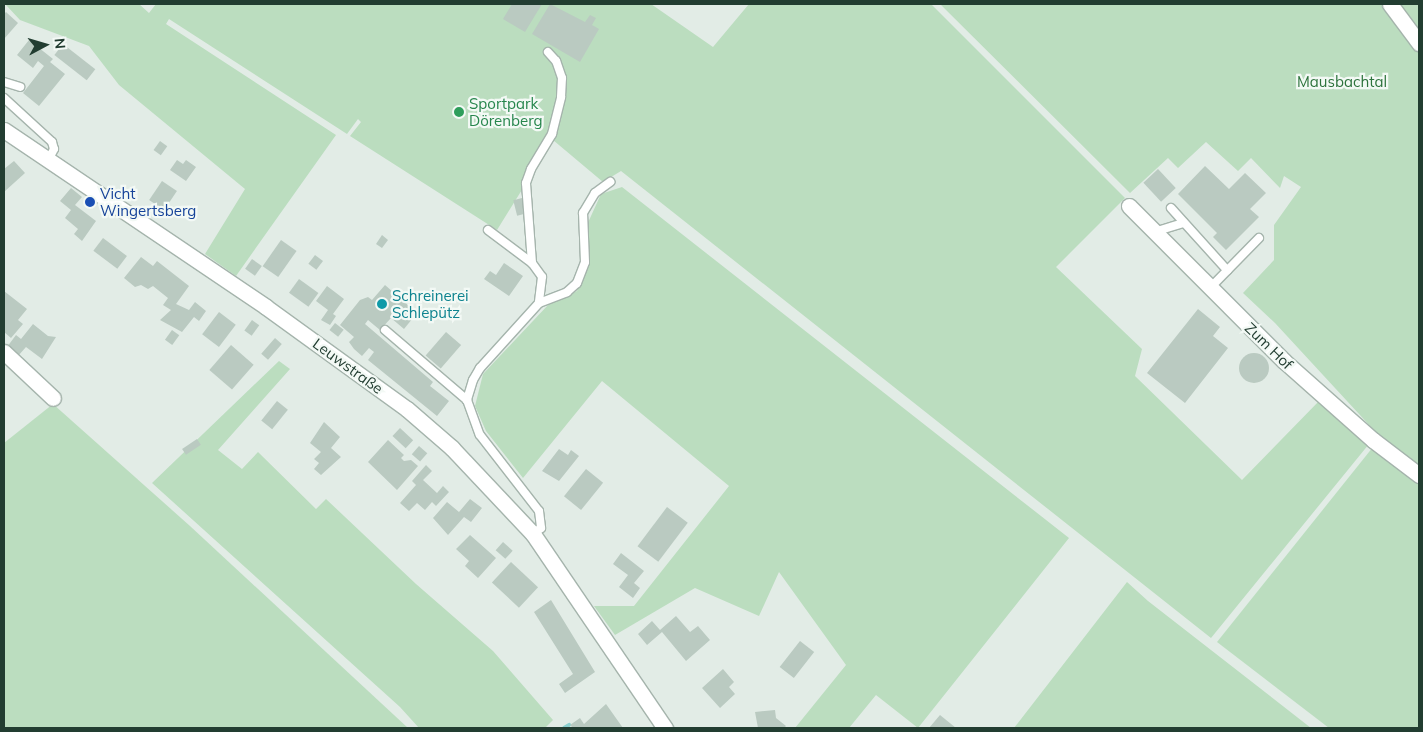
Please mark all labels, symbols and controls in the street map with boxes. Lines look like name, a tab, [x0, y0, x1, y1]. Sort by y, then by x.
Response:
north arrow	[20, 20, 70, 70]
text: N	[50, 37, 69, 50]
park label: Mausbachtal	[1297, 73, 1387, 91]
place label: Sportpark Dörenberg	[469, 94, 543, 129]
marker: Sportpark Dörenberg	[453, 106, 465, 118]
place label: Vicht Wingertsberg	[100, 184, 196, 219]
marker: Vicht Wingertsberg	[84, 196, 96, 208]
place label: Schreinerei Schlepütz	[392, 286, 469, 321]
marker: Schreinerei Schlepütz	[376, 298, 388, 310]
street label: Zum Hof	[1241, 319, 1297, 373]
street label: Leuwstraße	[309, 334, 387, 398]

